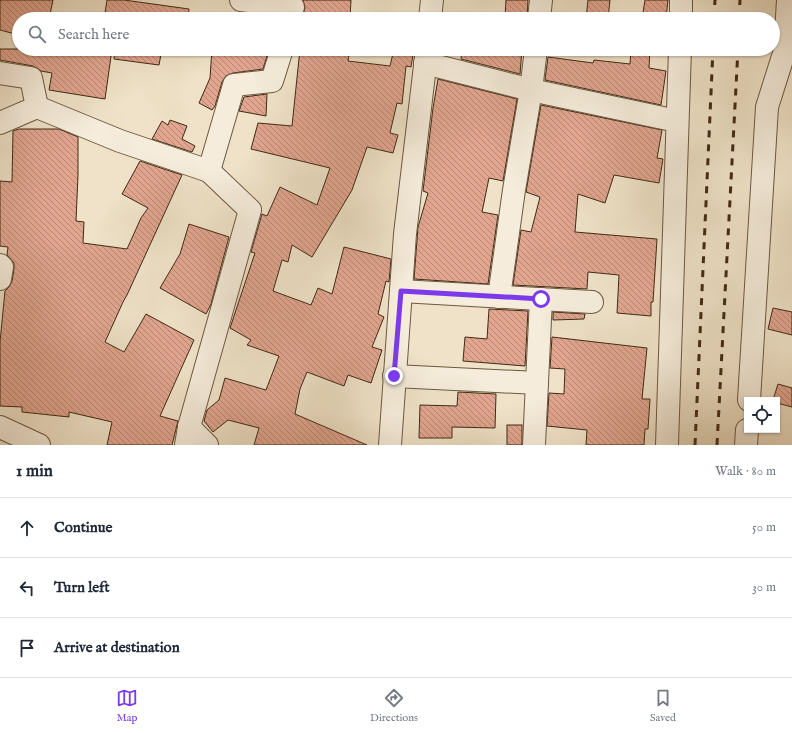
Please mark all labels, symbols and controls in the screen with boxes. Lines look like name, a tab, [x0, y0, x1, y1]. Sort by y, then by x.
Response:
search box	[12, 12, 780, 56]
icon: search	[26, 23, 48, 45]
text: Search here	[58, 25, 129, 44]
route start	[532, 290, 550, 308]
route end	[385, 367, 403, 385]
map controls	[744, 397, 780, 433]
button: locate	[744, 397, 780, 433]
text: 1 min	[16, 461, 53, 482]
text: Walk · 80 m	[715, 463, 776, 480]
icon: ahead	[16, 517, 38, 539]
text: Continue	[54, 518, 112, 537]
text: 50 m	[752, 519, 776, 536]
icon: left	[16, 577, 38, 599]
text: Turn left	[54, 578, 110, 597]
text: 30 m	[752, 579, 776, 596]
icon: arrive	[16, 637, 38, 659]
text: Arrive at destination	[54, 638, 180, 657]
tab: Map	[116, 687, 138, 725]
tab: Directions	[370, 687, 418, 725]
tab: Saved	[650, 687, 676, 725]

